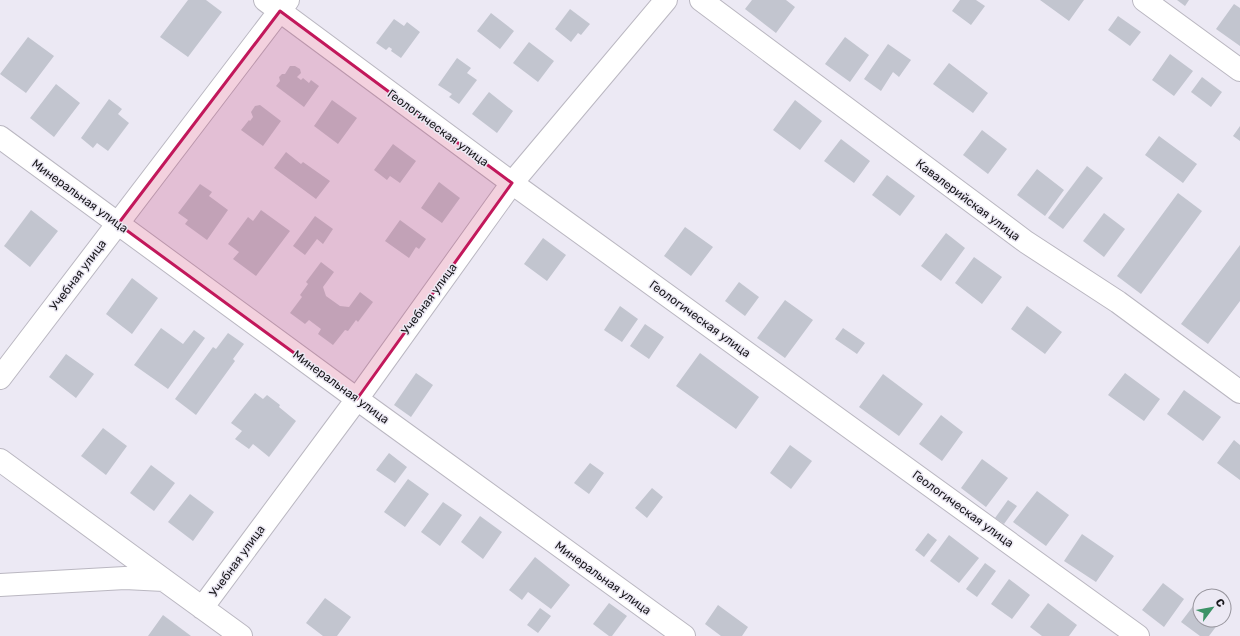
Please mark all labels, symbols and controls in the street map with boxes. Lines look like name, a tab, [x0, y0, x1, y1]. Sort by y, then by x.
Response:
street label: Геологическая улица	[385, 87, 491, 169]
street label: Минеральная улица	[29, 156, 131, 236]
street label: Кавалерийская улица	[913, 156, 1023, 244]
street label: Учебная улица	[47, 237, 109, 313]
street label: Учебная улица	[398, 260, 460, 338]
street label: Геологическая улица	[647, 278, 753, 360]
street label: Минеральная улица	[290, 347, 392, 427]
street label: Геологическая улица	[910, 468, 1016, 550]
street label: Учебная улица	[206, 522, 268, 600]
street label: Минеральная улица	[552, 538, 654, 618]
north arrow	[1192, 588, 1232, 628]
text: С	[1212, 596, 1228, 610]

